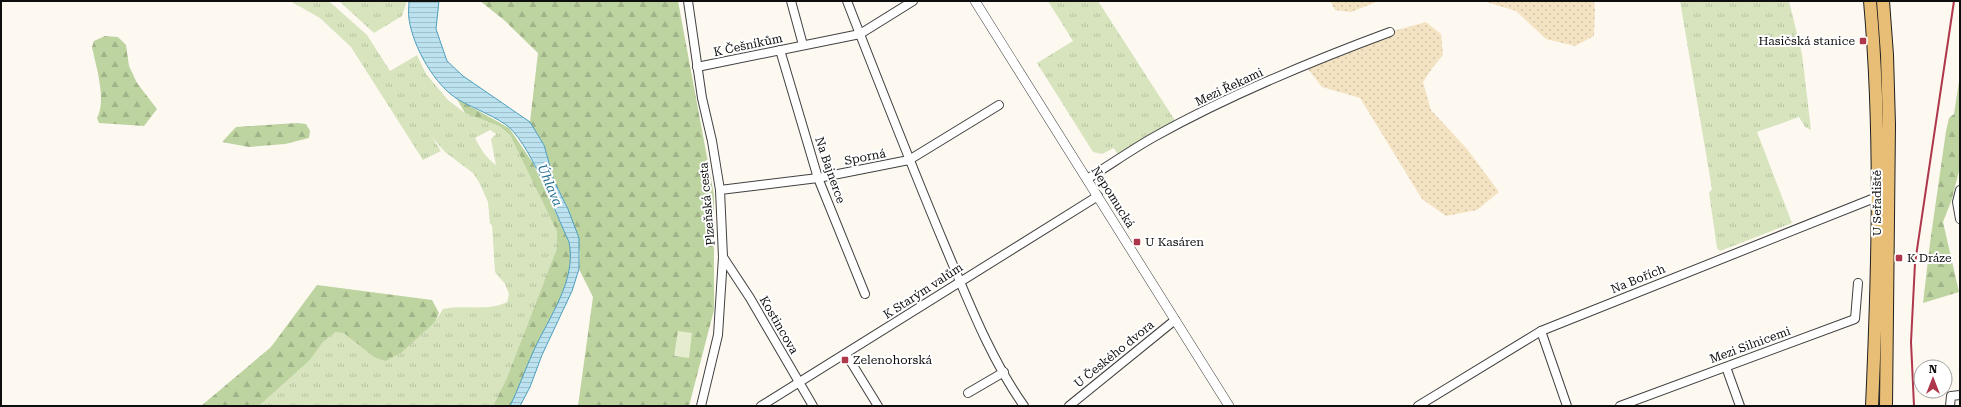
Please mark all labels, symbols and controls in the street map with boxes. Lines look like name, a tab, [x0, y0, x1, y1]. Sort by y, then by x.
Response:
street label: K Češníkům	[712, 31, 784, 59]
place label: Hasičská stanice	[1758, 34, 1855, 48]
marker: Hasičská stanice	[1858, 36, 1868, 46]
street label: Mezi Řekami	[1193, 65, 1265, 109]
street label: Na Bajnerce	[812, 135, 848, 205]
street label: Sporná	[843, 146, 887, 168]
water label: Úhlava	[534, 161, 567, 208]
street label: Plzeňská cesta	[696, 161, 718, 246]
street label: Nepomucká	[1089, 164, 1138, 231]
street label: U Seřadiště	[1870, 169, 1884, 236]
place label: U Kasáren	[1145, 235, 1204, 249]
marker: U Kasáren	[1132, 237, 1142, 247]
place label: K Dráze	[1907, 251, 1952, 265]
marker: K Dráze	[1894, 253, 1904, 263]
street label: K Starým valům	[881, 260, 965, 322]
street label: Na Bořích	[1609, 262, 1668, 296]
street label: Kostincova	[757, 293, 801, 357]
street label: U Českého dvora	[1071, 317, 1157, 390]
street label: Mezi Silnicemi	[1708, 324, 1792, 366]
place label: Zelenohorská	[853, 353, 932, 367]
marker: Zelenohorská	[840, 355, 850, 365]
north arrow	[1913, 359, 1953, 399]
text: N	[1929, 363, 1938, 376]

